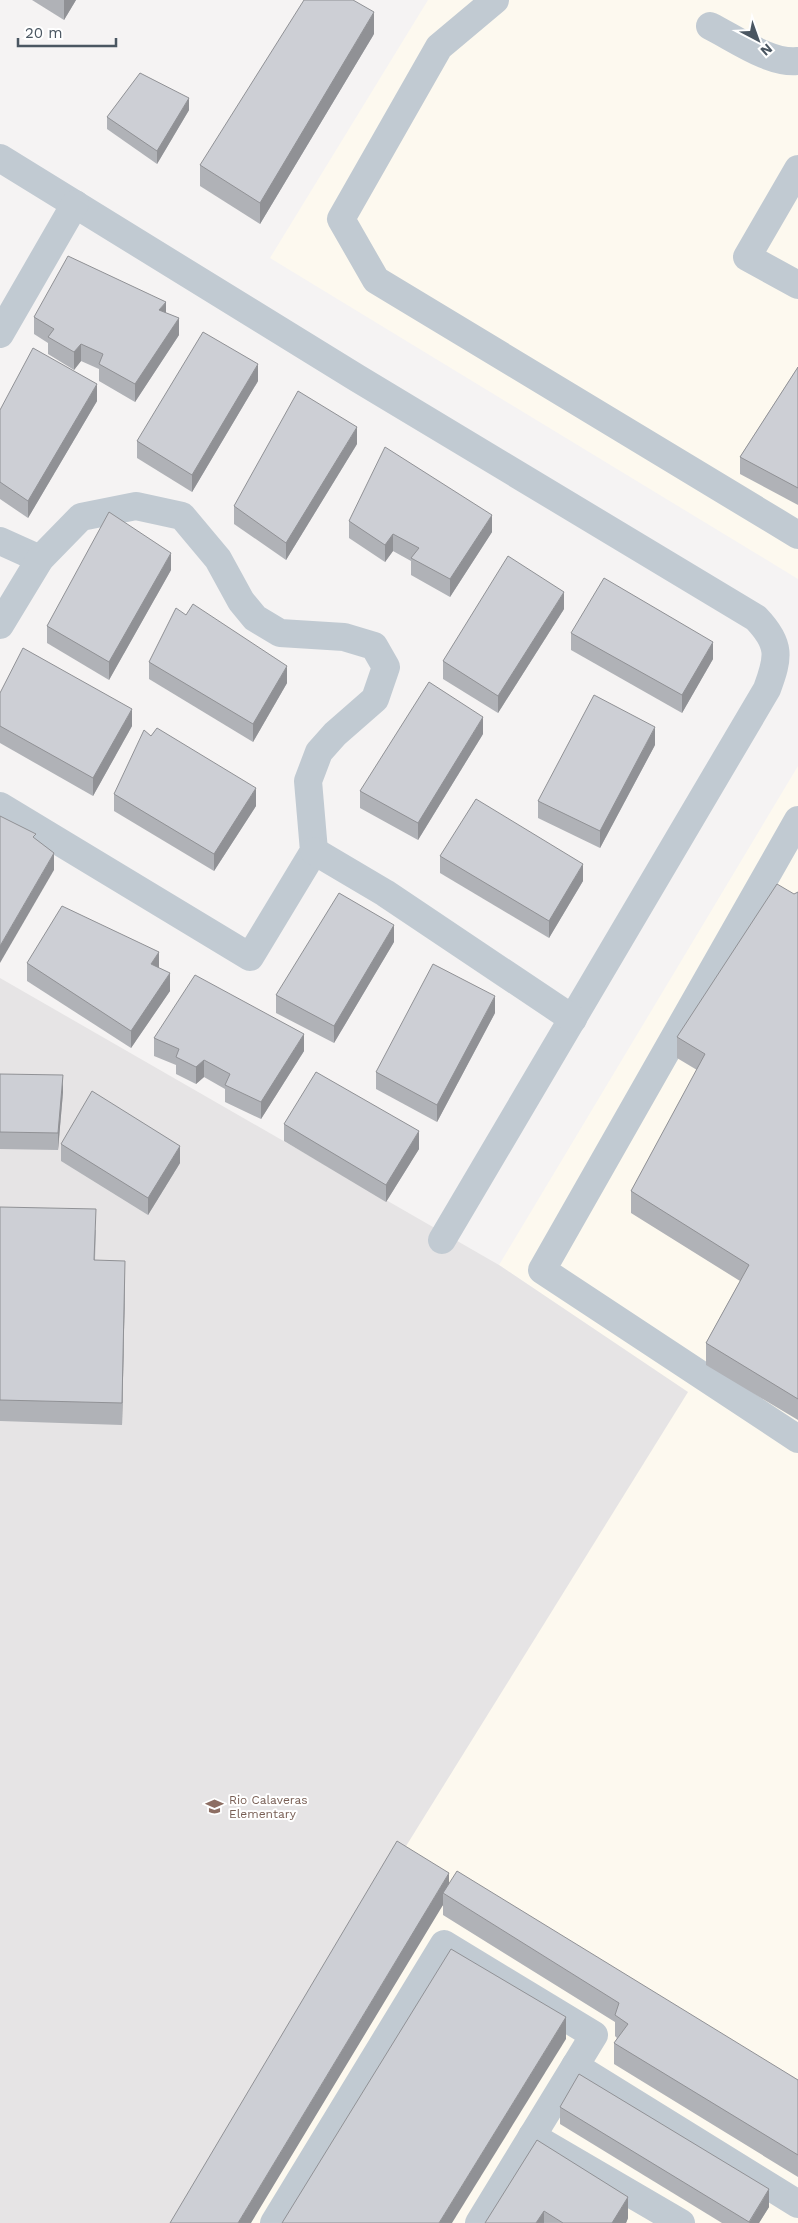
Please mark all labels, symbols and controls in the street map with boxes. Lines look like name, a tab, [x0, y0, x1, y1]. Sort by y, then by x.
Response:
scale bar	[18, 15, 115, 47]
north arrow	[733, 15, 783, 65]
text: 20 m	[25, 24, 63, 42]
text: N	[757, 40, 776, 59]
place label: Rio Calaveras Elementary	[229, 1793, 308, 1821]
school or university icon: Rio Calaveras Elementary	[205, 1797, 225, 1817]

